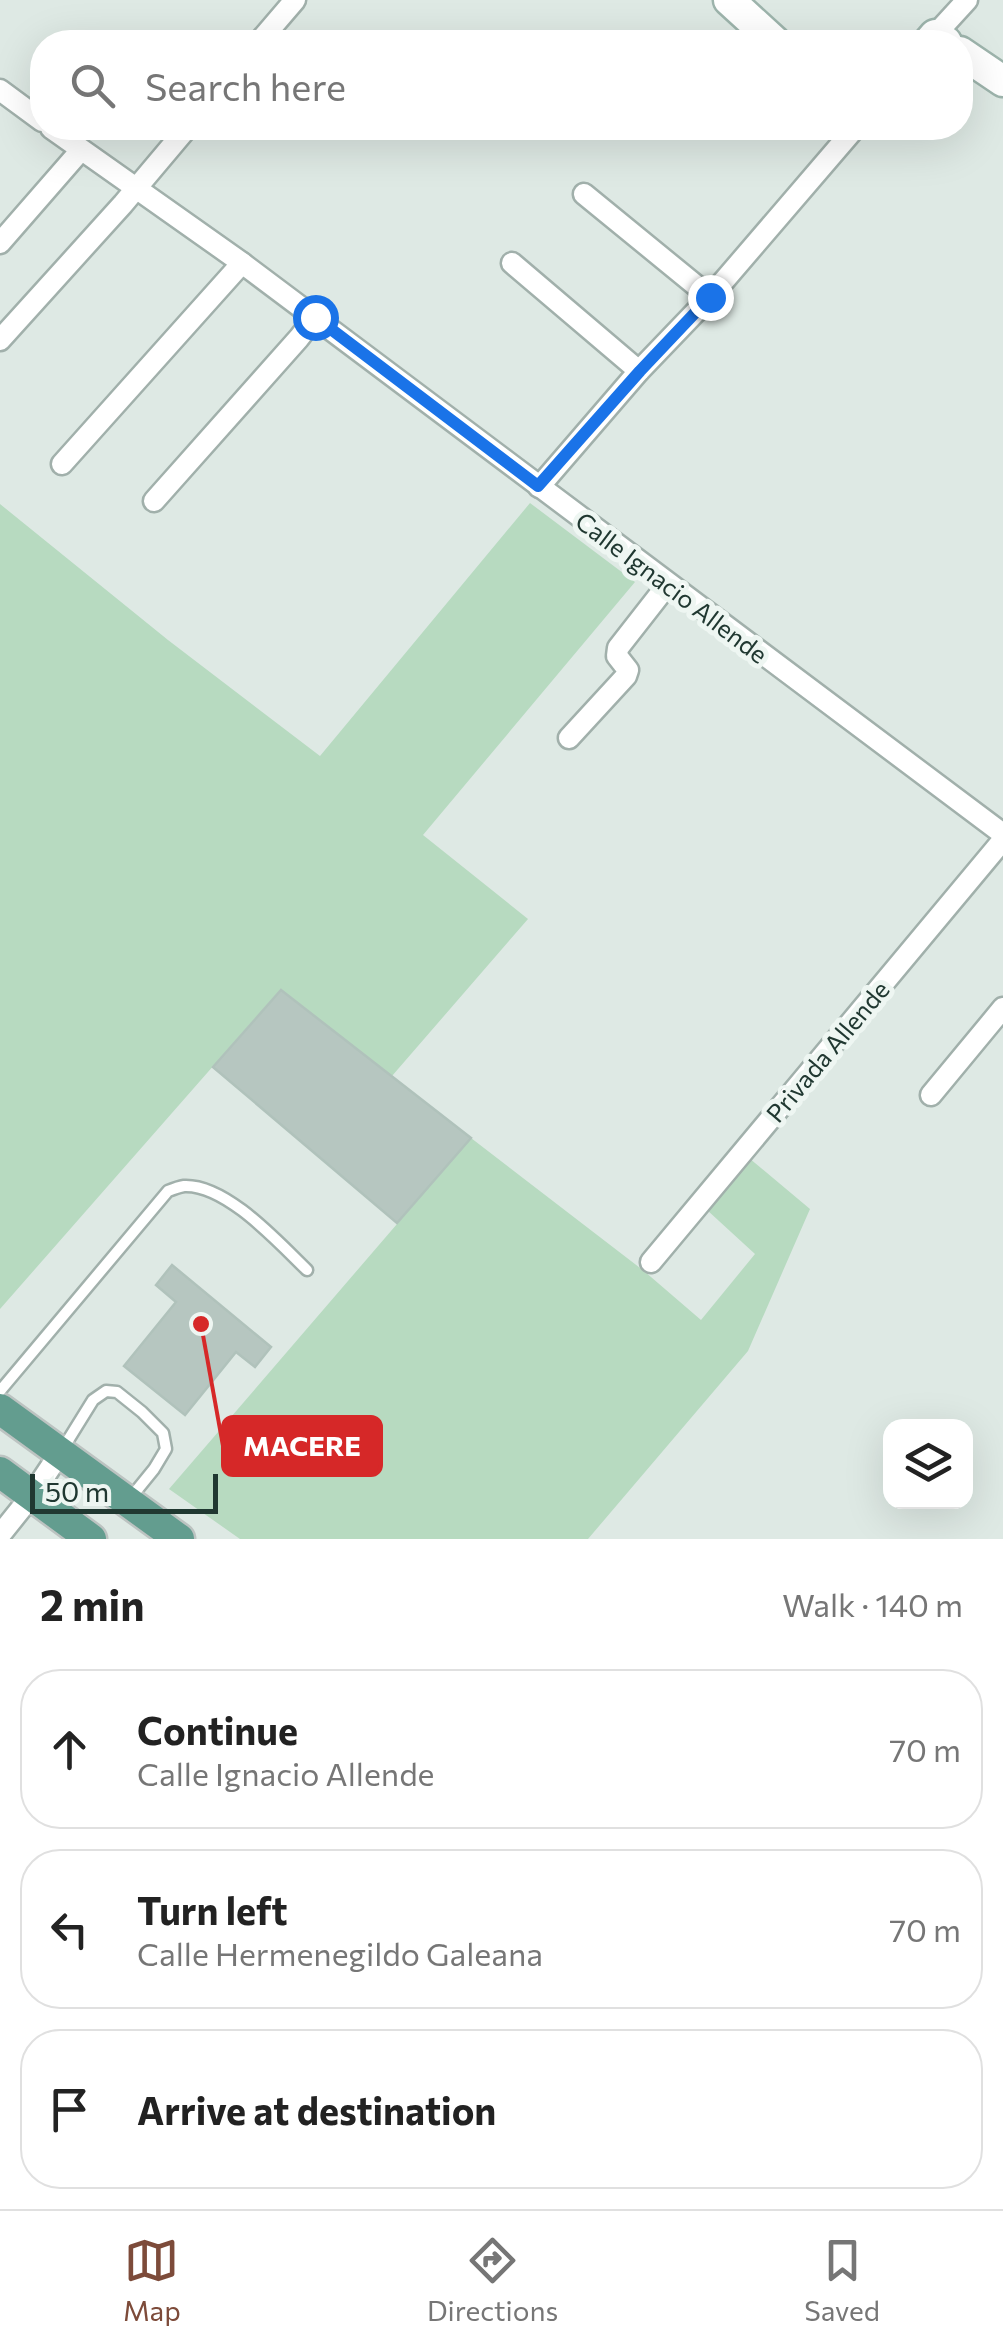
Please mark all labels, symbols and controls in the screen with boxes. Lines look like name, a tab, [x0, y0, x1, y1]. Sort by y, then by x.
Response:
search box	[30, 30, 973, 140]
icon: search	[65, 58, 120, 113]
text: Search here	[145, 62, 346, 109]
route end	[688, 275, 734, 321]
route start	[293, 295, 339, 341]
street label: Calle Ignacio Allende	[570, 505, 774, 669]
street label: Privada Allende	[759, 974, 895, 1128]
callout: MACERE	[223, 1417, 381, 1475]
map controls	[883, 1419, 973, 1509]
button: layers	[883, 1419, 973, 1509]
text: MACERE	[243, 1428, 361, 1462]
scale bar	[30, 1469, 218, 1514]
text: 50 m	[45, 1474, 109, 1508]
text: 2 min	[40, 1578, 145, 1630]
text: Walk · 140 m	[782, 1584, 963, 1624]
text: Continue	[137, 1706, 298, 1753]
icon: ahead	[42, 1722, 97, 1777]
text: 70 m	[889, 1729, 961, 1769]
text: Calle Ignacio Allende	[137, 1753, 435, 1793]
text: Turn left	[137, 1886, 288, 1933]
icon: left	[42, 1902, 97, 1957]
text: 70 m	[889, 1909, 961, 1949]
text: Calle Hermenegildo Galeana	[137, 1933, 543, 1973]
icon: arrive	[42, 2082, 97, 2137]
text: Arrive at destination	[137, 2086, 496, 2133]
tab: Map	[123, 2233, 181, 2327]
tab: Directions	[427, 2233, 558, 2327]
tab: Saved	[804, 2233, 880, 2327]

